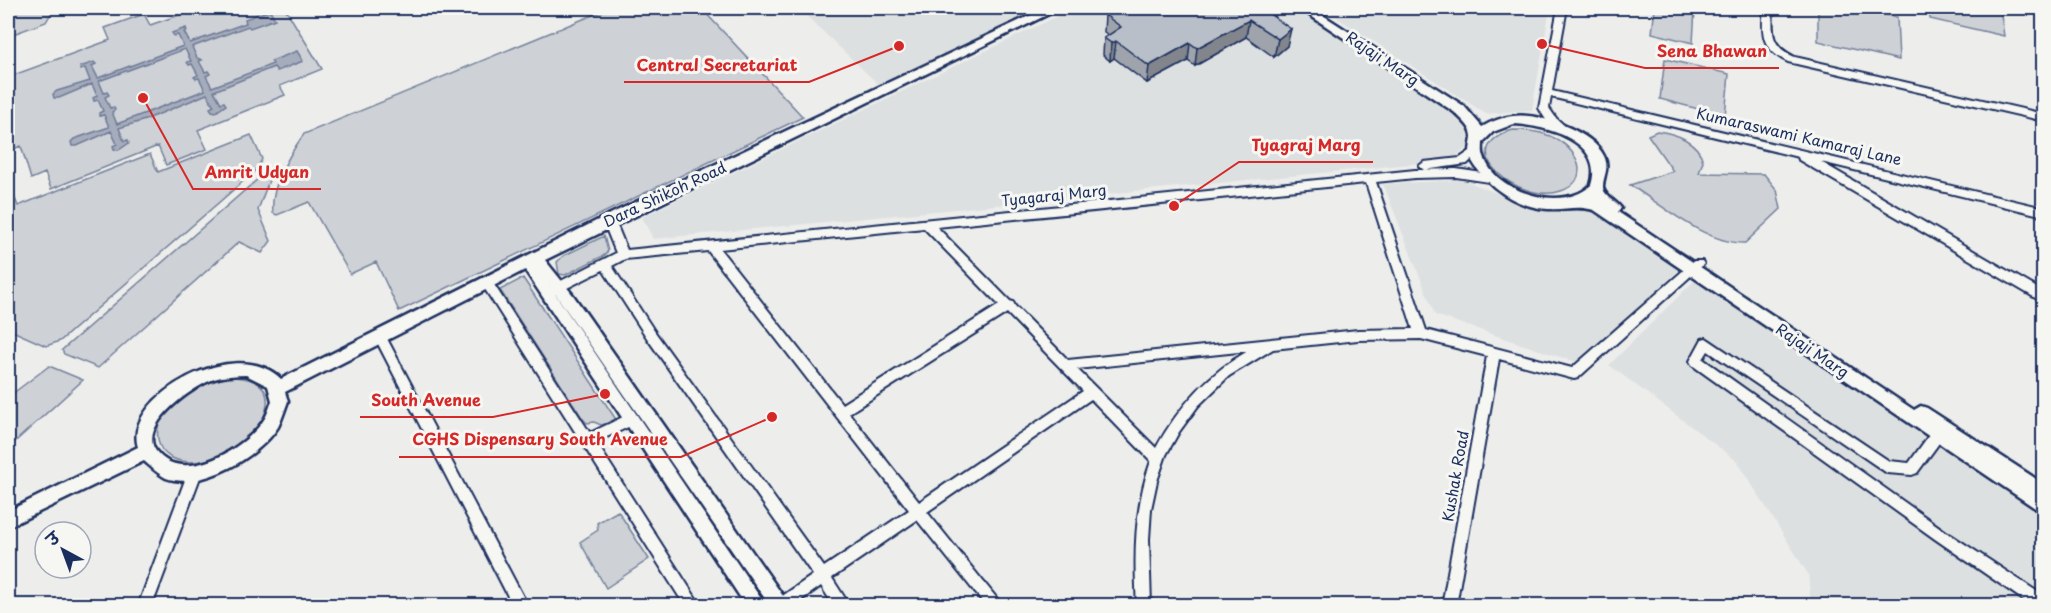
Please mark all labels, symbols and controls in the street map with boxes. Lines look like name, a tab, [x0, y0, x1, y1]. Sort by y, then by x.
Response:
street label: Rajaji Marg	[1342, 25, 1424, 91]
callout: Sena Bhawan	[1645, 34, 1779, 68]
text: Sena Bhawan	[1657, 38, 1767, 62]
callout: Central Secretariat	[624, 48, 809, 82]
text: Central Secretariat	[636, 52, 798, 76]
street label: Kumaraswami Kamaraj Lane	[1694, 101, 1904, 170]
callout: Tyagraj Marg	[1239, 128, 1373, 162]
text: Tyagraj Marg	[1252, 132, 1361, 156]
callout: Amrit Udyan	[193, 155, 321, 189]
street label: Dara Shikoh Road	[599, 155, 730, 232]
text: Amrit Udyan	[204, 159, 309, 183]
street label: Tyagaraj Marg	[1000, 178, 1107, 211]
street label: Rajaji Marg	[1772, 317, 1854, 383]
callout: South Avenue	[360, 383, 493, 417]
text: South Avenue	[371, 387, 481, 411]
callout: CGHS Dispensary South Avenue	[399, 423, 681, 457]
text: CGHS Dispensary South Avenue	[412, 426, 668, 450]
street label: Kushak Road	[1435, 428, 1474, 523]
north arrow	[33, 520, 93, 580]
text: उ	[39, 524, 65, 552]

